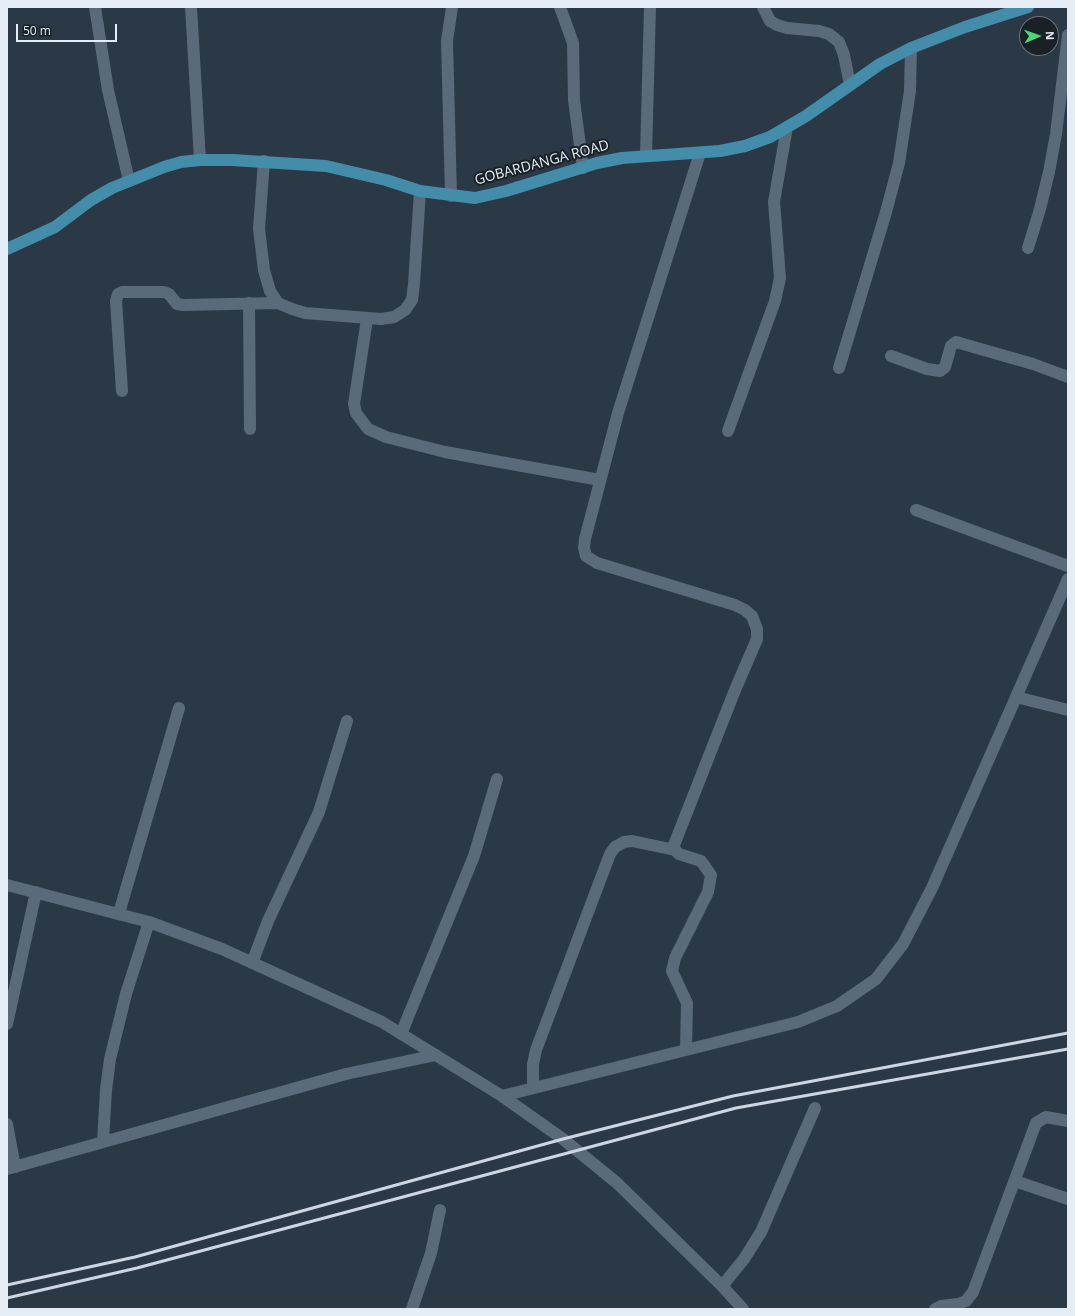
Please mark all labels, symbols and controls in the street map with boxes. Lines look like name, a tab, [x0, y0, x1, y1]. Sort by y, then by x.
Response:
scale bar	[18, 16, 119, 42]
north arrow	[1019, 16, 1059, 56]
text: 50 m	[23, 22, 51, 39]
text: N	[1043, 31, 1058, 40]
street label: GOBARDANGA ROAD	[473, 137, 611, 189]

